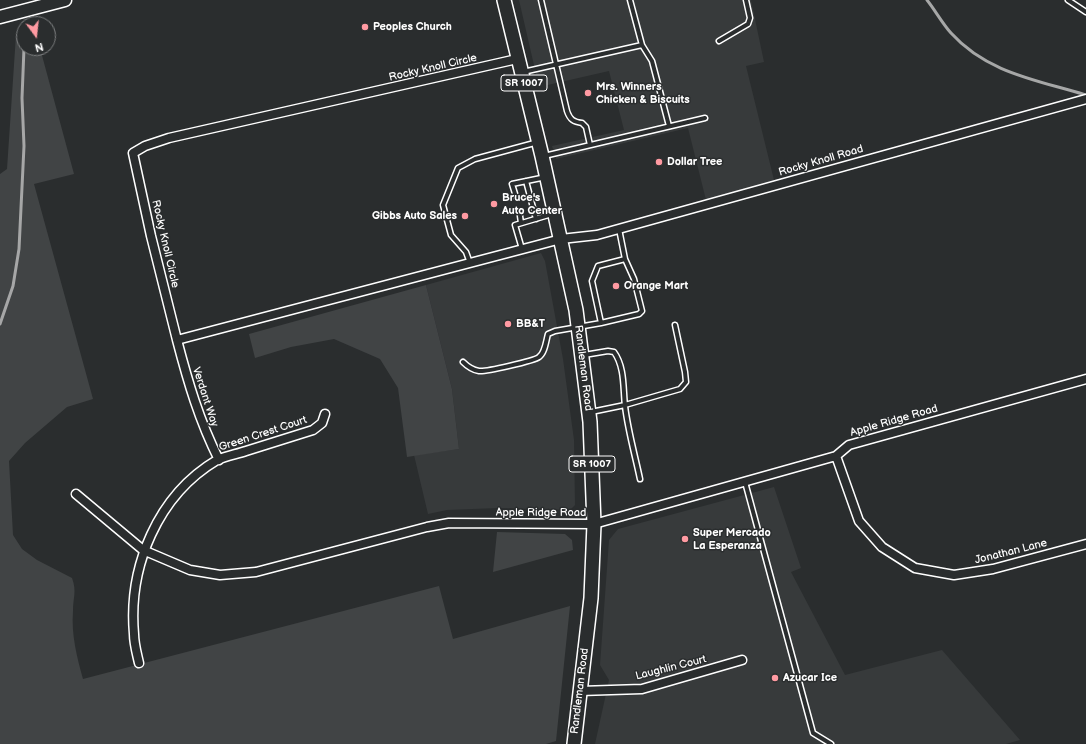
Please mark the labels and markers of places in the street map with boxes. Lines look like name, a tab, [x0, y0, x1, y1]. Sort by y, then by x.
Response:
place label: Peoples Church	[373, 20, 452, 34]
marker: Peoples Church	[360, 22, 370, 32]
place label: Mrs. Winners Chicken & Biscuits	[596, 80, 690, 106]
marker: Mrs. Winners Chicken & Biscuits	[583, 88, 593, 98]
place label: Dollar Tree	[667, 155, 722, 169]
marker: Dollar Tree	[654, 157, 664, 167]
place label: Bruce's Auto Center	[502, 191, 562, 217]
marker: Bruce's Auto Center	[489, 199, 499, 209]
place label: Gibbs Auto Sales	[372, 209, 457, 223]
marker: Gibbs Auto Sales	[460, 211, 470, 221]
place label: Orange Mart	[624, 279, 688, 293]
marker: Orange Mart	[611, 281, 621, 291]
place label: BB&T	[516, 317, 545, 331]
marker: BB&T	[503, 319, 513, 329]
place label: Super Mercado La Esperanza	[693, 526, 771, 552]
marker: Super Mercado La Esperanza	[680, 534, 690, 544]
place label: Azucar Ice	[783, 671, 837, 685]
marker: Azucar Ice	[770, 673, 780, 683]

